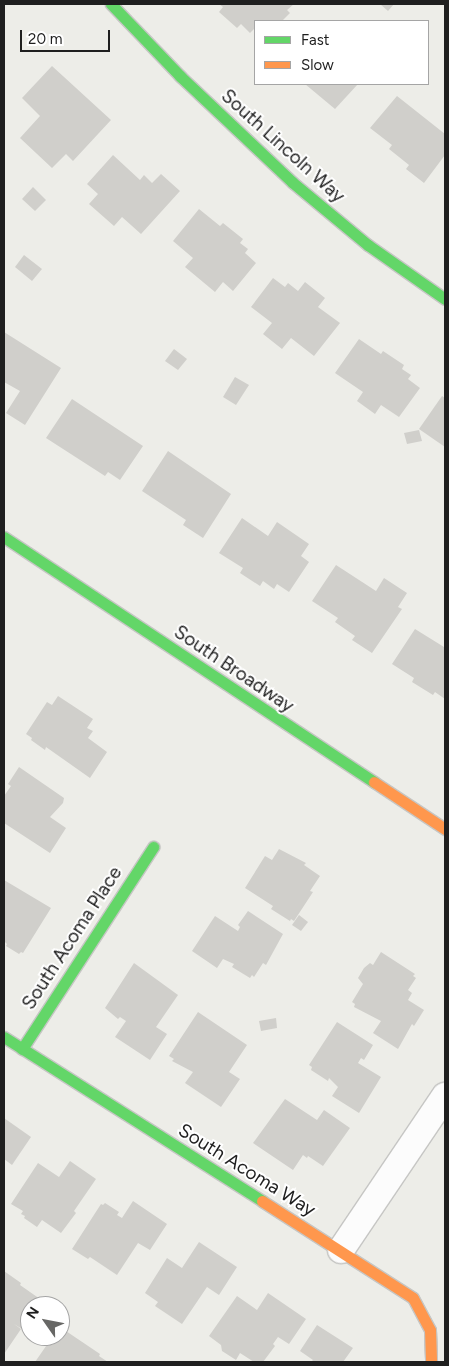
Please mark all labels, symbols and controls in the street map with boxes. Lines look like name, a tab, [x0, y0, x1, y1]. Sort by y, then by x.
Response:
scale bar	[22, 20, 112, 52]
legend	[254, 20, 429, 85]
text: 20 m	[28, 30, 62, 48]
text: Fast	[301, 31, 329, 49]
text: Slow	[301, 56, 334, 74]
street label: South Lincoln Way	[217, 85, 349, 207]
street label: South Broadway	[170, 620, 298, 718]
street label: South Acoma Place	[17, 862, 127, 1014]
street label: South Acoma Way	[174, 1119, 320, 1221]
north arrow	[20, 1296, 70, 1346]
text: N	[23, 1304, 43, 1322]

